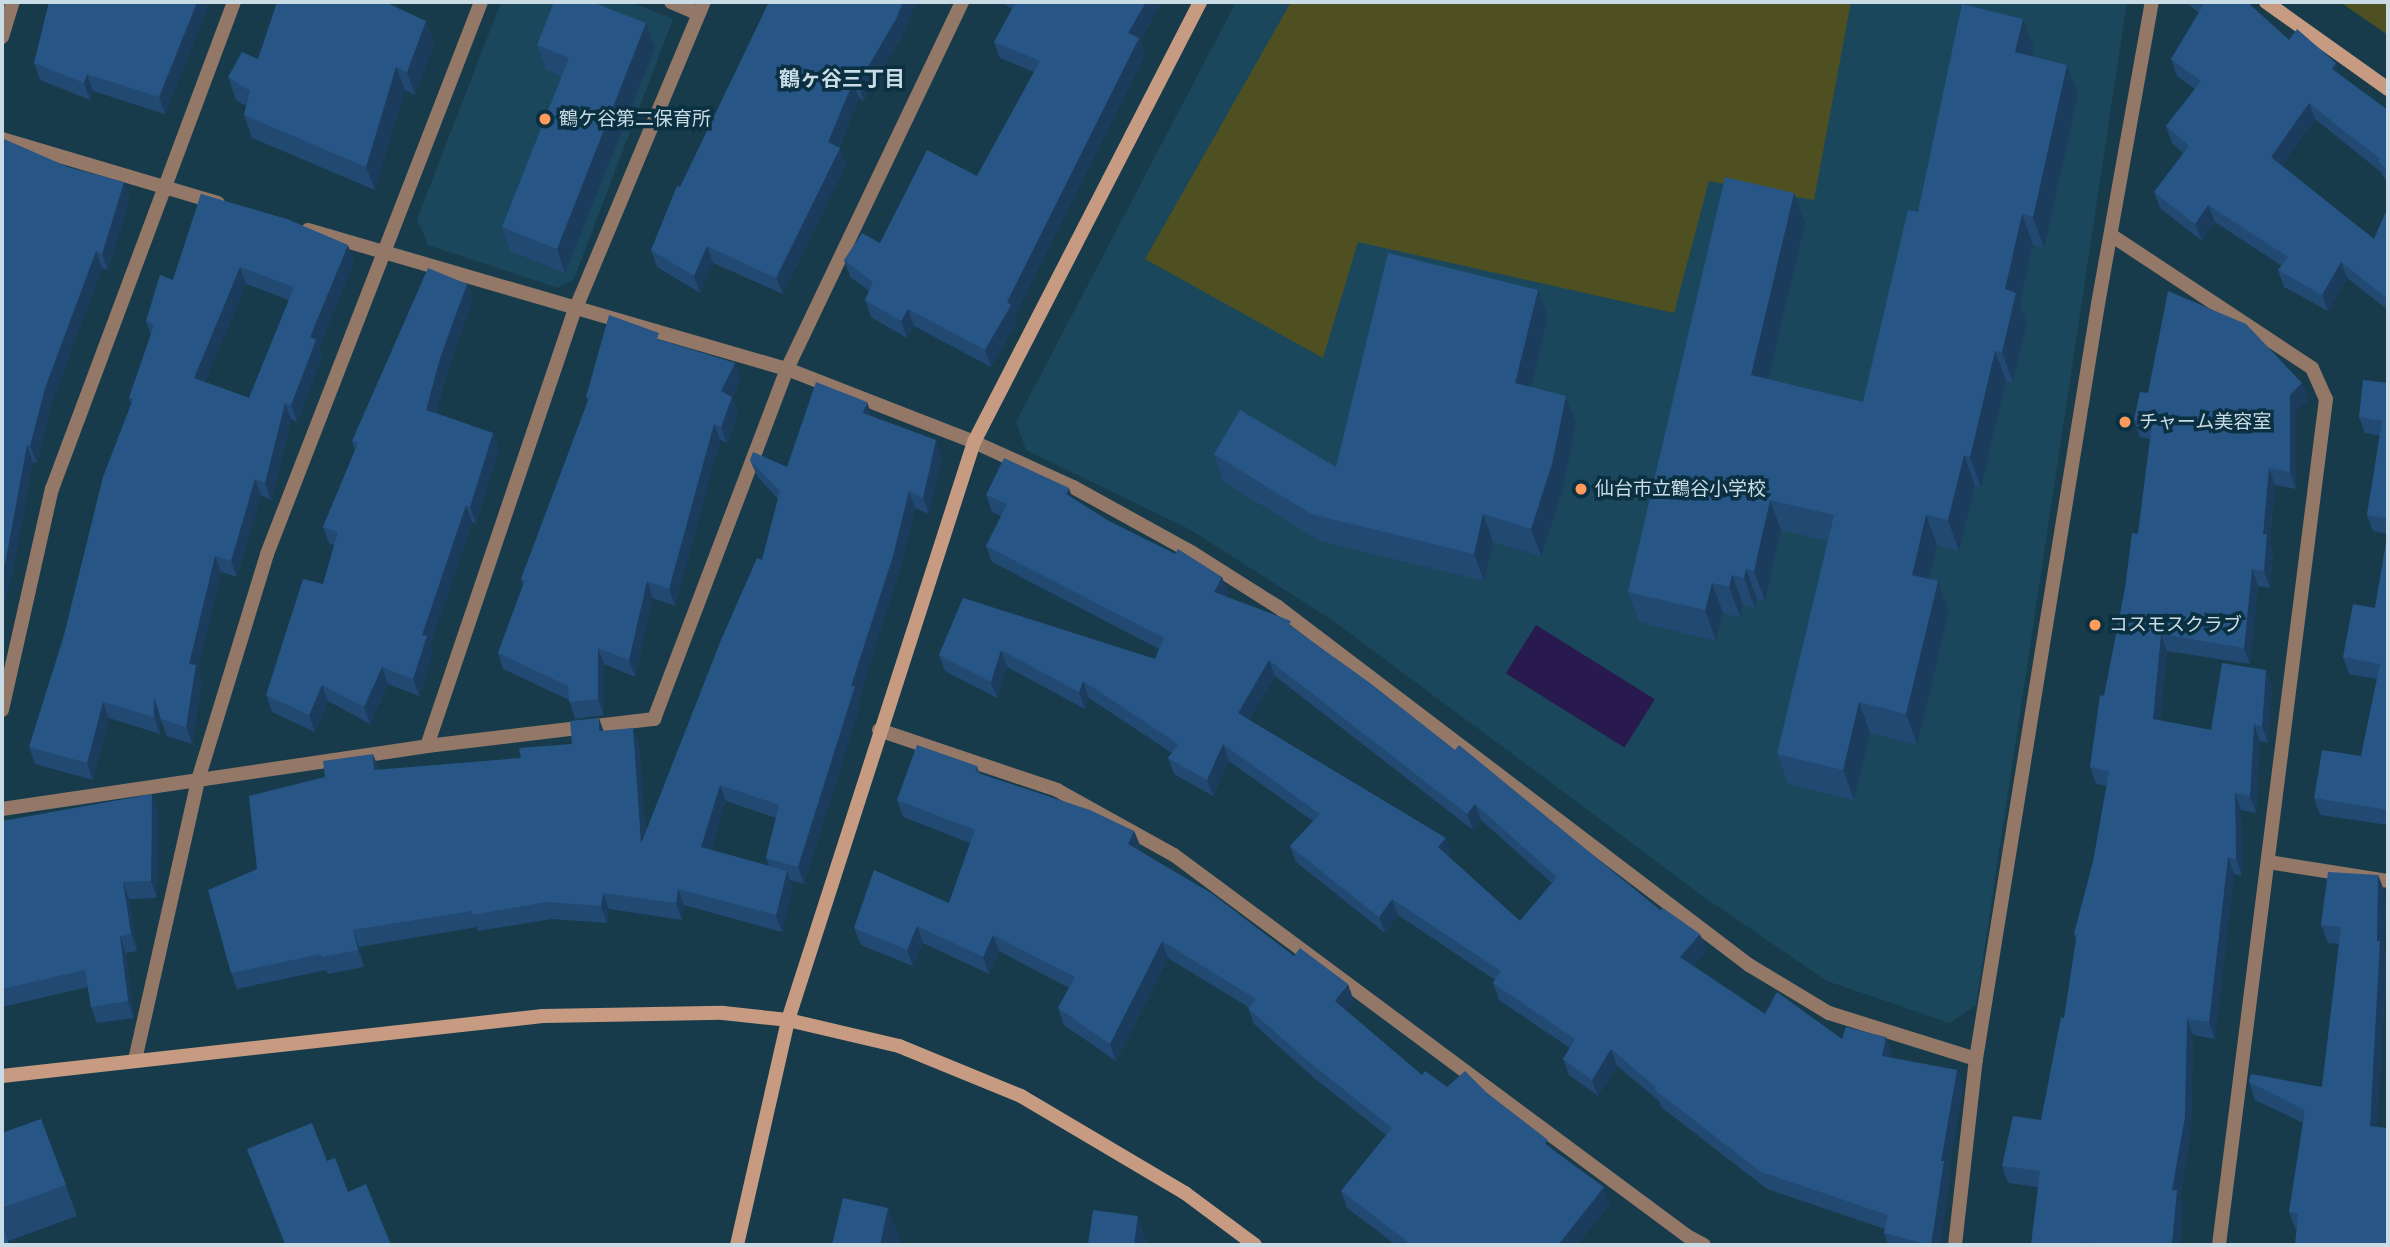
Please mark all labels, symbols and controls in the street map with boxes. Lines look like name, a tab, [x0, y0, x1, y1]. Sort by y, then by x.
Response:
district label: 鶴ヶ谷三丁目	[779, 66, 905, 92]
place label: 鶴ケ谷第二保育所	[559, 108, 711, 130]
marker: 鶴ケ谷第二保育所	[537, 111, 553, 127]
place label: チャーム美容室	[2139, 411, 2272, 433]
marker: チャーム美容室	[2117, 414, 2133, 430]
place label: 仙台市立鶴谷小学校	[1595, 478, 1766, 500]
marker: 仙台市立鶴谷小学校	[1573, 481, 1589, 497]
place label: コスモスクラブ	[2109, 614, 2242, 636]
marker: コスモスクラブ	[2087, 617, 2103, 633]

